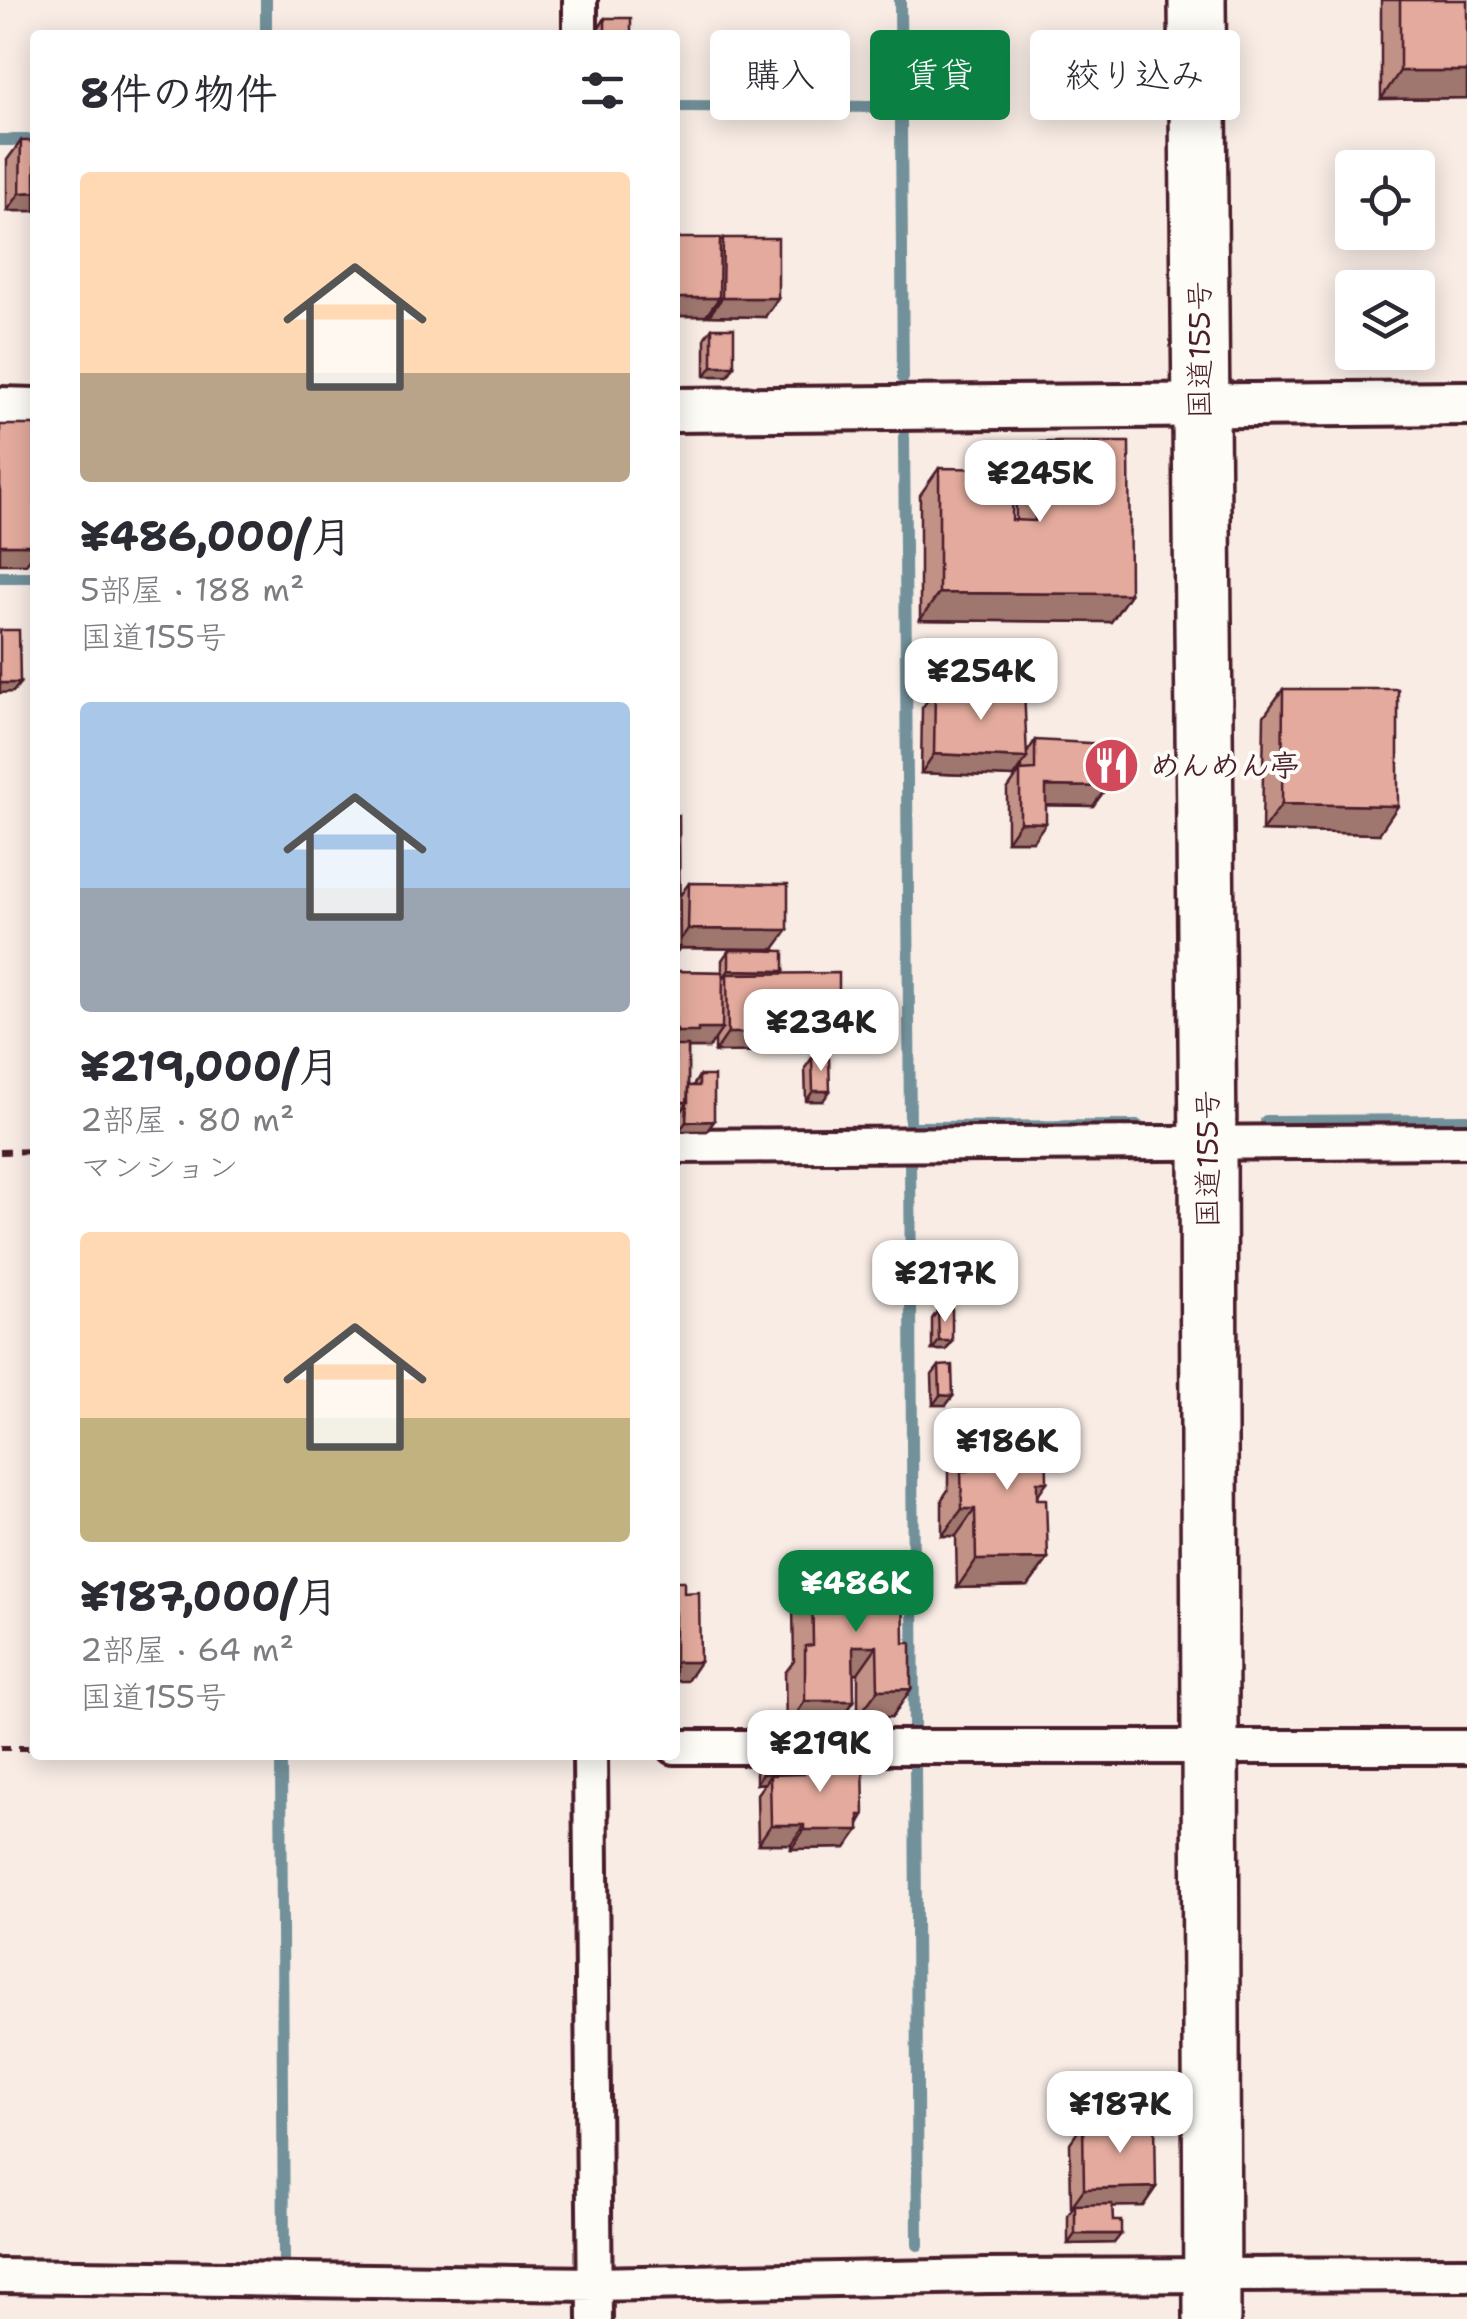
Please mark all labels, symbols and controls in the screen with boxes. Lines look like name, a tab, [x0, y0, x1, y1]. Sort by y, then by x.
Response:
chip: 購入	[710, 30, 850, 120]
chip: 賃貸	[870, 30, 1010, 120]
chip: 絞り込み	[1030, 30, 1240, 120]
icon: filters	[575, 63, 630, 118]
text: 8件の物件	[80, 65, 277, 121]
map controls	[1335, 150, 1435, 370]
button: locate	[1335, 150, 1435, 250]
icon: home	[265, 237, 445, 417]
button: layers	[1335, 270, 1435, 370]
street label: 国道155号	[1179, 281, 1220, 419]
pin: ¥245K	[970, 440, 1110, 525]
text: ¥245K	[987, 451, 1093, 494]
text: ¥486,000/月	[80, 508, 352, 564]
text: 5部屋 · 188 m²	[80, 568, 305, 611]
text: 国道155号	[80, 615, 227, 658]
pin: ¥254K	[911, 638, 1051, 723]
text: ¥254K	[927, 649, 1035, 692]
restaurant icon: めんめん亭	[1081, 736, 1141, 796]
place label: めんめん亭	[1150, 745, 1300, 786]
icon: home	[265, 767, 445, 947]
pin: ¥234K	[751, 989, 891, 1074]
text: ¥234K	[766, 1000, 876, 1043]
text: ¥219,000/月	[80, 1038, 340, 1094]
street label: 国道155号	[1187, 1090, 1228, 1228]
text: 2部屋 · 80 m²	[80, 1098, 295, 1141]
text: マンション	[80, 1145, 239, 1188]
pin: ¥217K	[875, 1240, 1015, 1325]
text: ¥217K	[894, 1251, 996, 1294]
icon: home	[265, 1297, 445, 1477]
pin: ¥186K	[937, 1408, 1077, 1493]
text: ¥186K	[956, 1419, 1058, 1462]
pin: ¥486K	[786, 1550, 926, 1635]
text: ¥486K	[800, 1561, 912, 1604]
text: ¥187,000/月	[80, 1568, 338, 1624]
text: 2部屋 · 64 m²	[80, 1628, 294, 1671]
text: 国道155号	[80, 1675, 227, 1718]
pin: ¥219K	[750, 1710, 890, 1795]
text: ¥219K	[769, 1721, 871, 1764]
pin: ¥187K	[1050, 2071, 1190, 2156]
text: ¥187K	[1069, 2082, 1171, 2125]

